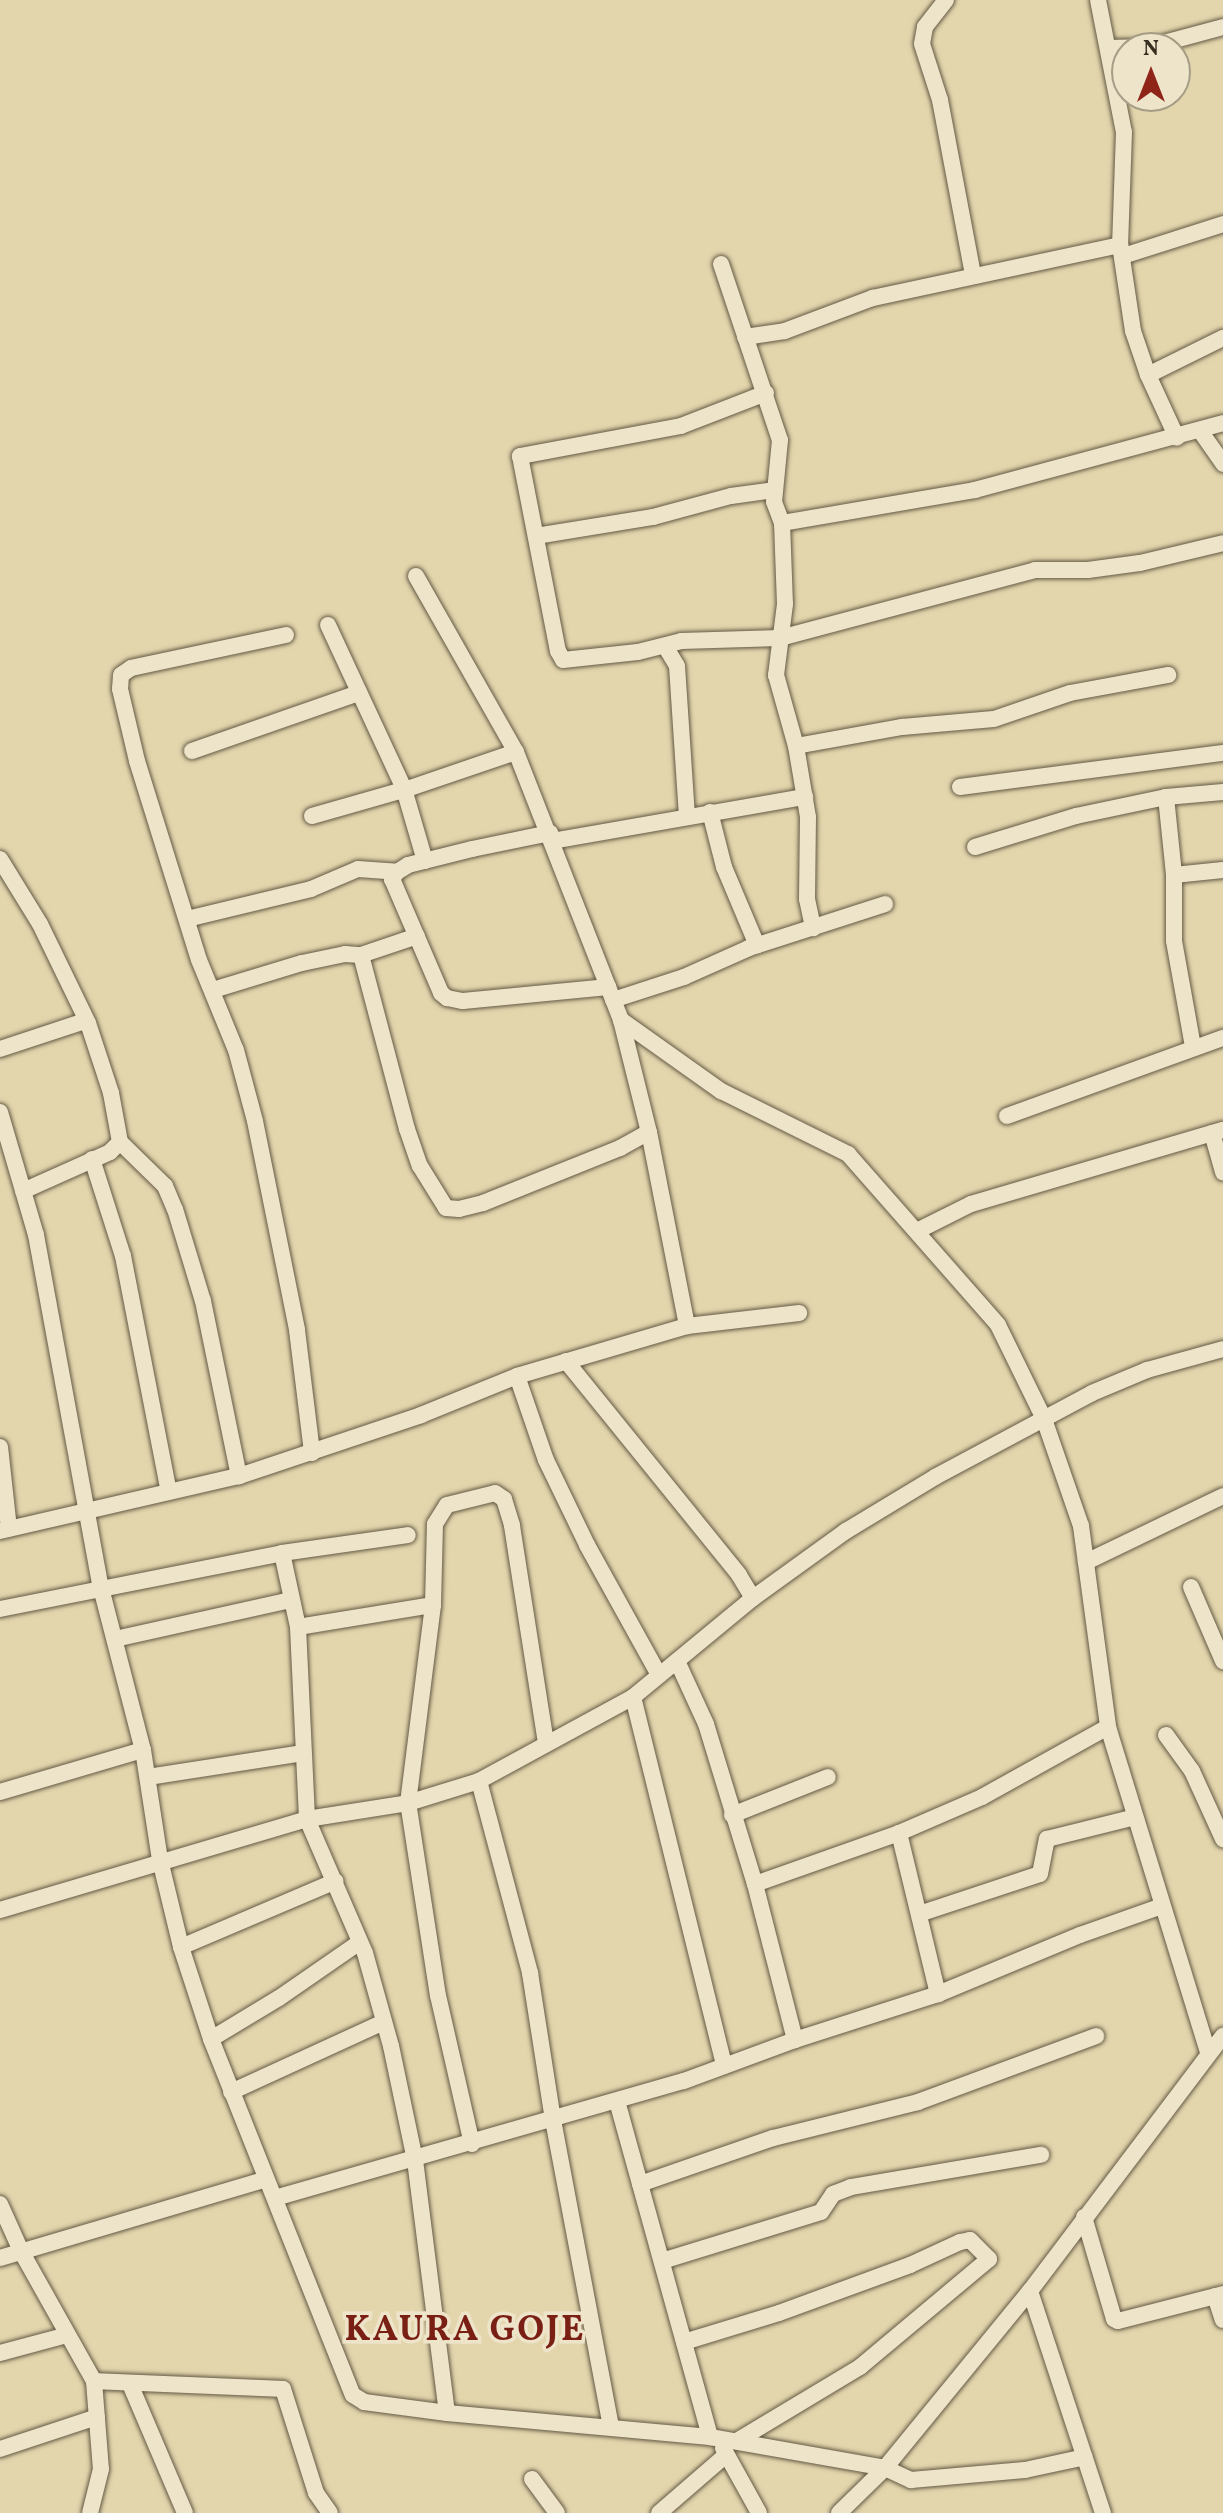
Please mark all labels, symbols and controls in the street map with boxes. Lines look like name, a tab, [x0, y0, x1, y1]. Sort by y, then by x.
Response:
north arrow	[1111, 32, 1191, 112]
text: N	[1143, 34, 1159, 65]
district label: KAURA GOJE	[344, 2310, 586, 2354]

